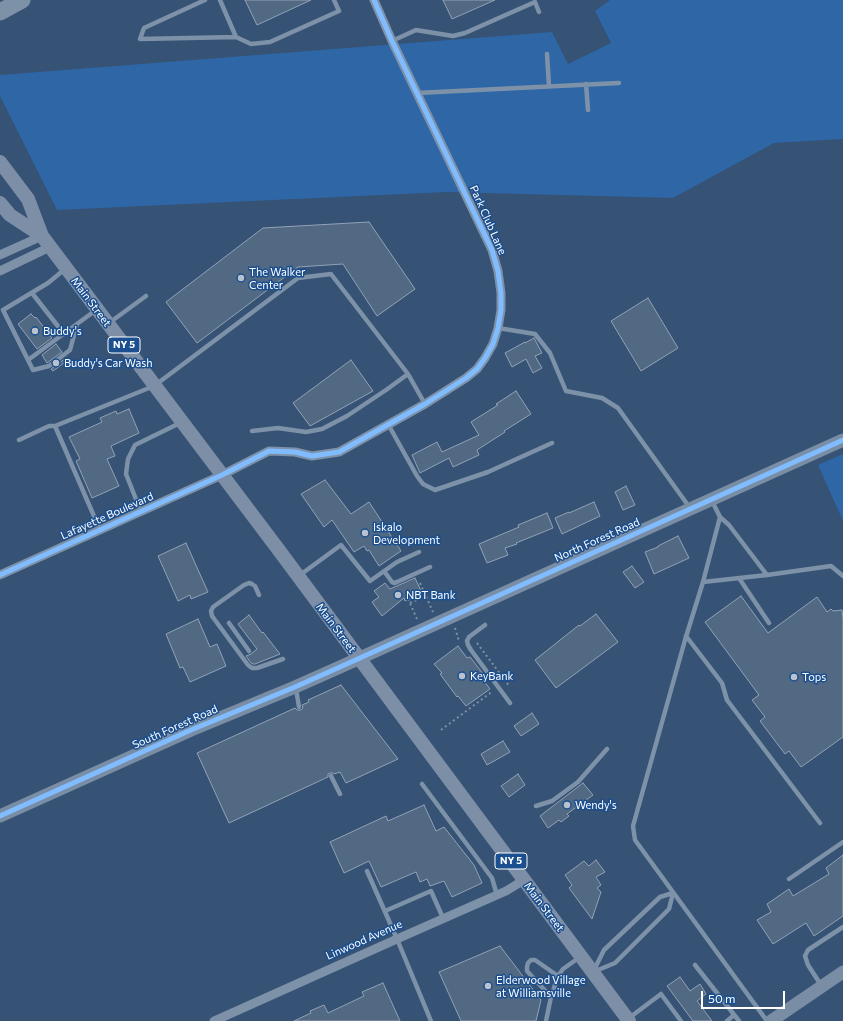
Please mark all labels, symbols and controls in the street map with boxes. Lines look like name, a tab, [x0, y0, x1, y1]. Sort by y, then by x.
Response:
street label: Park Club Lane	[467, 183, 509, 257]
place label: The Walker Center	[249, 265, 305, 291]
marker: The Walker Center	[236, 273, 246, 283]
street label: Main Street	[68, 275, 114, 329]
place label: Buddy's	[43, 324, 82, 338]
marker: Buddy's	[30, 326, 40, 336]
road number: NY 5	[108, 337, 140, 353]
place label: Buddy's Car Wash	[64, 356, 152, 370]
marker: Buddy's Car Wash	[51, 358, 61, 368]
street label: Lafayette Boulevard	[59, 490, 155, 542]
street label: North Forest Road	[552, 515, 642, 565]
place label: Iskalo Development	[373, 520, 440, 546]
marker: Iskalo Development	[360, 528, 370, 538]
place label: NBT Bank	[406, 588, 456, 602]
marker: NBT Bank	[393, 590, 403, 600]
street label: Main Street	[313, 601, 359, 655]
place label: KeyBank	[470, 669, 513, 683]
place label: Tops	[802, 670, 826, 684]
marker: KeyBank	[457, 671, 467, 681]
marker: Tops	[789, 672, 799, 682]
street label: South Forest Road	[130, 702, 220, 752]
place label: Wendy's	[575, 798, 617, 812]
marker: Wendy's	[562, 800, 572, 810]
road number: NY 5	[495, 853, 527, 869]
street label: Main Street	[521, 880, 567, 934]
street label: Linwood Avenue	[324, 917, 404, 963]
place label: Elderwood Village at Williamsville	[496, 973, 585, 999]
marker: Elderwood Village at Williamsville	[483, 981, 493, 991]
scale bar	[703, 983, 787, 1009]
text: 50 m	[708, 991, 736, 1005]

